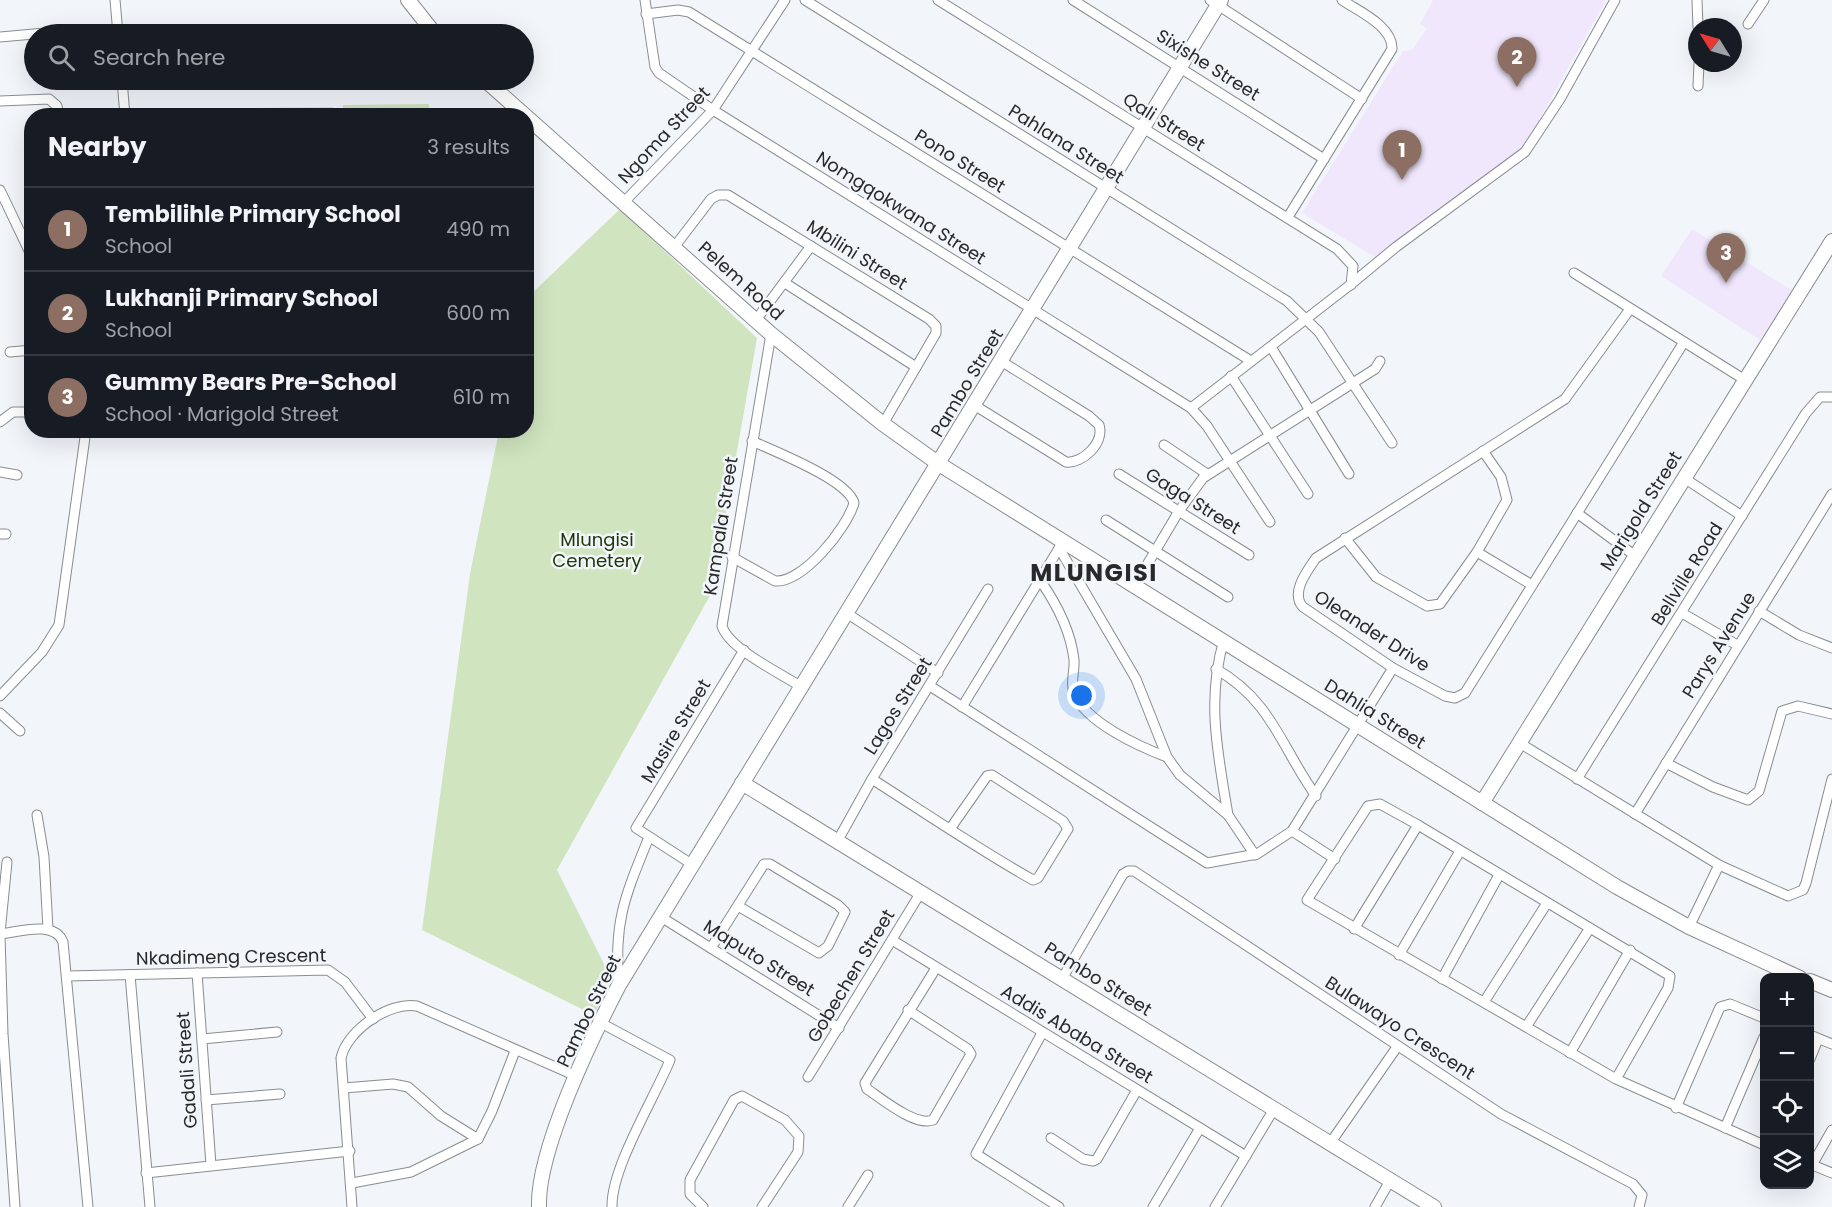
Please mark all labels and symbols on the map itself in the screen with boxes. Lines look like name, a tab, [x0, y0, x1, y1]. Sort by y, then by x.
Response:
north arrow	[1688, 18, 1742, 72]
street label: Sixishe Street	[1152, 23, 1265, 106]
pin: 2	[1498, 38, 1537, 87]
street label: Ngoma Street	[612, 81, 715, 189]
street label: Qali Street	[1118, 86, 1210, 157]
street label: Pahlana Street	[1004, 98, 1129, 189]
street label: Pono Street	[910, 123, 1010, 198]
pin: 1	[1382, 130, 1422, 180]
street label: Nomgqokwana Street	[812, 145, 991, 270]
street label: Mbilini Street	[802, 214, 912, 295]
pin: 3	[1706, 234, 1746, 283]
street label: Pelem Road	[693, 235, 790, 326]
street label: Pambo Street	[924, 324, 1009, 442]
street label: Marigold Street	[1594, 446, 1687, 575]
street label: Kampala Street	[697, 455, 744, 597]
street label: Gaga Street	[1141, 461, 1246, 540]
street label: Bellville Road	[1645, 517, 1728, 630]
park label: Mlungisi Cemetery	[552, 527, 642, 573]
district label: MLUNGISI	[1030, 556, 1158, 589]
street label: Oleander Drive	[1310, 584, 1435, 677]
street label: Parys Avenue	[1676, 587, 1761, 703]
street label: Lagos Street	[858, 652, 937, 759]
street label: Dahlia Street	[1320, 673, 1431, 755]
street label: Masire Street	[635, 674, 716, 787]
your location	[1067, 681, 1096, 710]
street label: Gobechen Street	[801, 904, 900, 1047]
street label: Maputo Street	[699, 913, 820, 1002]
street label: Pambo Street	[1040, 936, 1157, 1022]
street label: Nkadimeng Crescent	[136, 942, 326, 971]
street label: Pambo Street	[551, 950, 627, 1071]
street label: Bulawayo Crescent	[1321, 970, 1480, 1085]
street label: Addis Ababa Street	[996, 978, 1158, 1089]
street label: Gadali Street	[170, 1011, 203, 1129]

